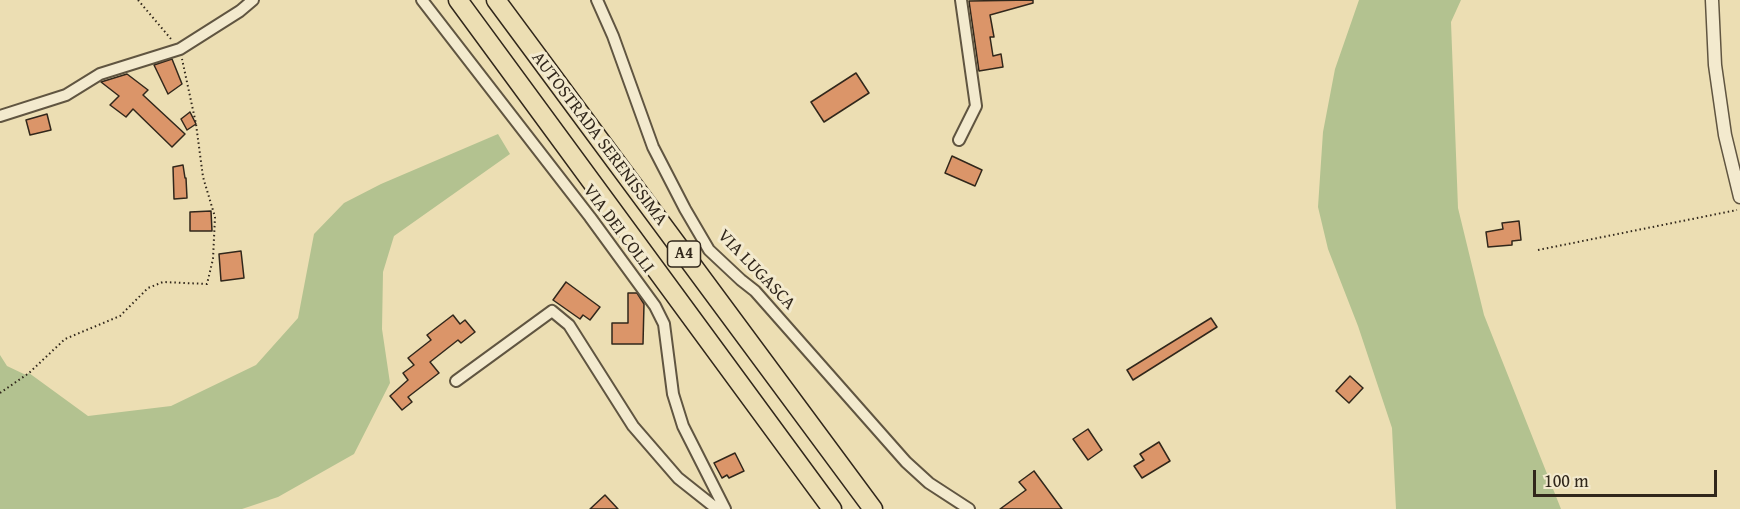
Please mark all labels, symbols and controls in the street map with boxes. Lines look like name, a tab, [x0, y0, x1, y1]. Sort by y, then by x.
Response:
street label: AUTOSTRADA SERENISSIMA	[527, 48, 671, 230]
street label: VIA DEI COLLI	[578, 180, 658, 278]
street label: VIA LUGASCA	[712, 225, 800, 315]
road number: A4	[668, 241, 700, 267]
scale bar	[1536, 458, 1720, 496]
text: 100 m	[1544, 467, 1589, 494]

